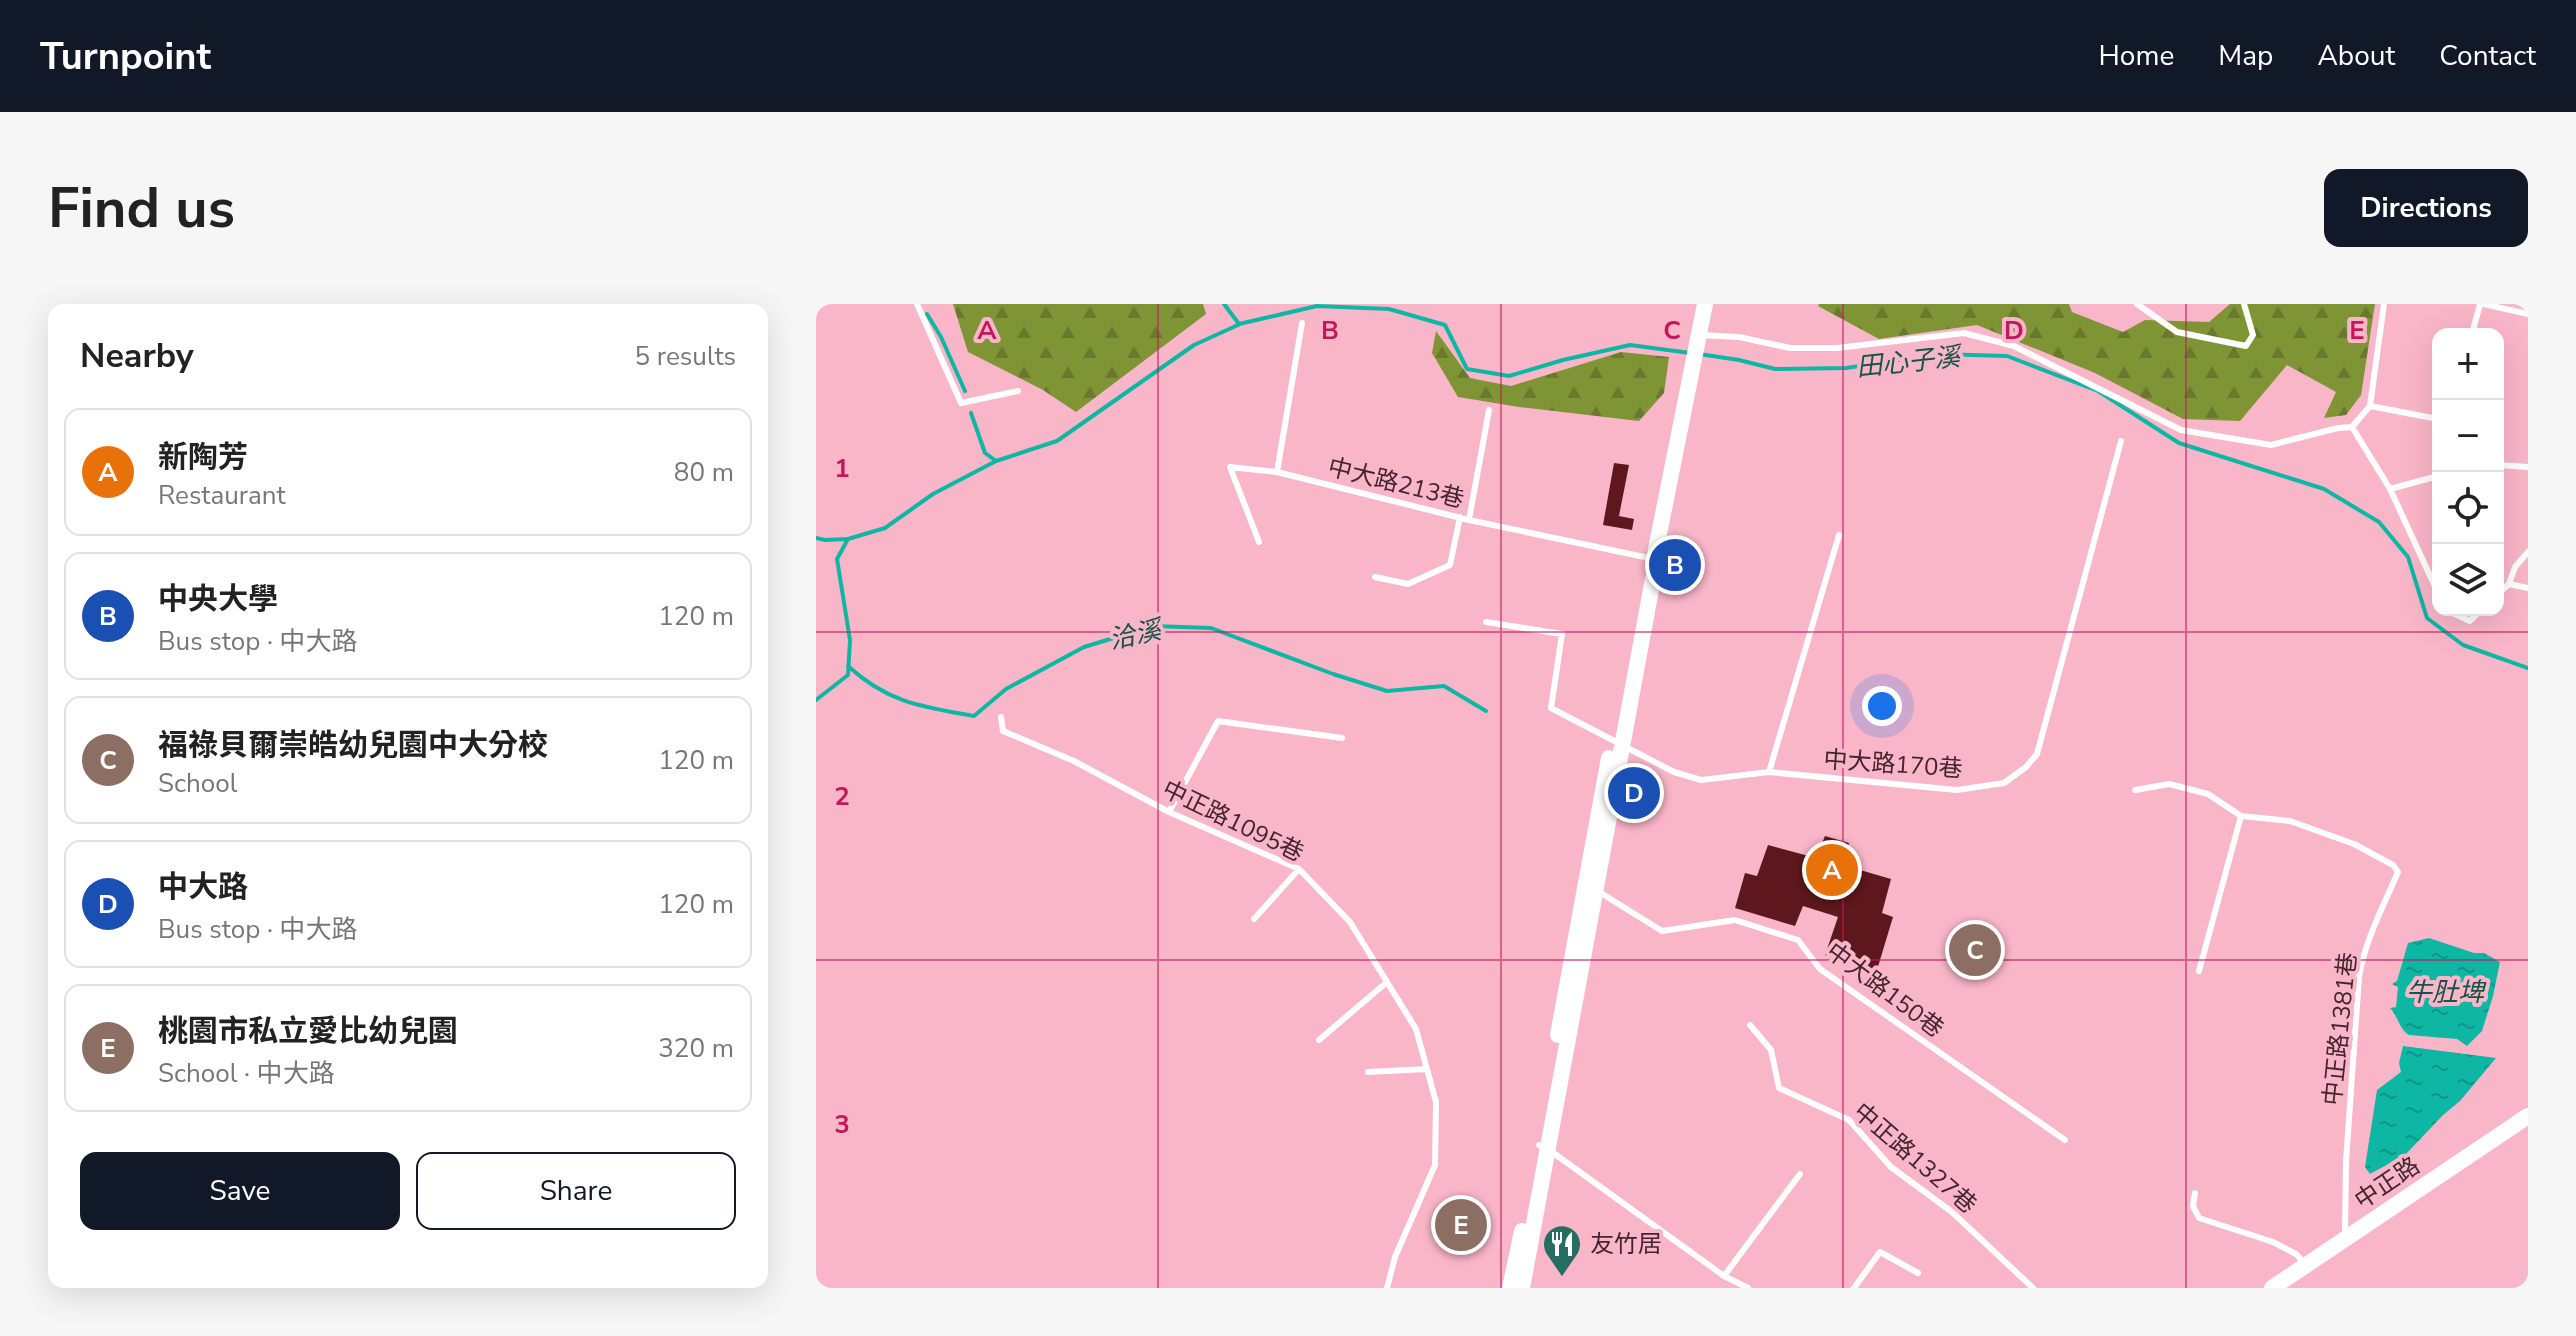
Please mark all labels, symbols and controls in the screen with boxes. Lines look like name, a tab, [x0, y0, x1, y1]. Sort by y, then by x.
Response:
text: Turnpoint	[40, 31, 211, 82]
text: Home	[2099, 37, 2174, 75]
text: Map	[2218, 37, 2273, 75]
text: About	[2317, 37, 2395, 75]
text: Contact	[2439, 37, 2536, 75]
button: Directions	[2324, 169, 2528, 247]
text: Find us	[48, 170, 235, 247]
text: A	[977, 313, 997, 348]
text: B	[1321, 313, 1339, 348]
text: C	[1663, 313, 1681, 348]
text: D	[2004, 313, 2024, 348]
text: E	[2349, 313, 2365, 348]
map controls	[2432, 328, 2504, 616]
button: +	[2432, 328, 2504, 400]
text: Nearby	[80, 333, 194, 379]
text: 5 results	[635, 339, 736, 374]
water label: 田心子溪	[1854, 339, 1966, 385]
button: −	[2432, 400, 2504, 472]
text: 新陶芳	[158, 437, 248, 478]
text: 1	[834, 451, 850, 486]
street label: 中大路213巷	[1325, 451, 1467, 515]
text: A	[98, 455, 118, 490]
text: 80 m	[674, 455, 734, 490]
button: locate	[2432, 472, 2504, 544]
text: Restaurant	[158, 478, 286, 513]
pin: B	[1649, 535, 1701, 595]
button: layers	[2432, 544, 2504, 616]
text: 中央大學	[158, 579, 278, 620]
text: B	[99, 599, 117, 634]
text: 120 m	[658, 599, 734, 634]
water label: 洽溪	[1106, 612, 1168, 658]
text: Bus stop · 中大路	[158, 624, 358, 659]
your location	[1862, 686, 1902, 726]
text: 福祿貝爾崇皓幼兒園中大分校	[158, 725, 548, 766]
text: C	[99, 743, 117, 778]
text: 120 m	[658, 743, 734, 778]
street label: 中大路170巷	[1822, 743, 1964, 785]
pin: D	[1608, 763, 1660, 823]
text: School	[158, 766, 237, 801]
street label: 中正路1095巷	[1157, 773, 1309, 869]
text: 2	[834, 779, 850, 814]
pin: A	[1806, 840, 1858, 900]
text: 中大路	[158, 867, 248, 908]
text: D	[98, 887, 118, 922]
text: 120 m	[658, 887, 734, 922]
text: Bus stop · 中大路	[158, 912, 358, 947]
pin: C	[1949, 920, 2001, 980]
street label: 中大路150巷	[1820, 935, 1950, 1045]
street label: 中正路1381巷	[2316, 951, 2364, 1107]
water label: 牛肚埤	[2406, 975, 2487, 1010]
text: 桃園市私立愛比幼兒園	[158, 1011, 458, 1052]
text: E	[100, 1031, 116, 1066]
text: 320 m	[658, 1031, 734, 1066]
text: School · 中大路	[158, 1056, 335, 1091]
street label: 中正路1327巷	[1847, 1096, 1983, 1220]
text: 3	[834, 1107, 850, 1142]
street label: 中正路	[2348, 1150, 2426, 1216]
button: Save	[80, 1152, 400, 1230]
button: Share	[416, 1152, 736, 1230]
pin: E	[1435, 1195, 1487, 1255]
restaurant icon: 友竹居	[1541, 1223, 1583, 1278]
place label: 友竹居	[1590, 1228, 1662, 1260]

